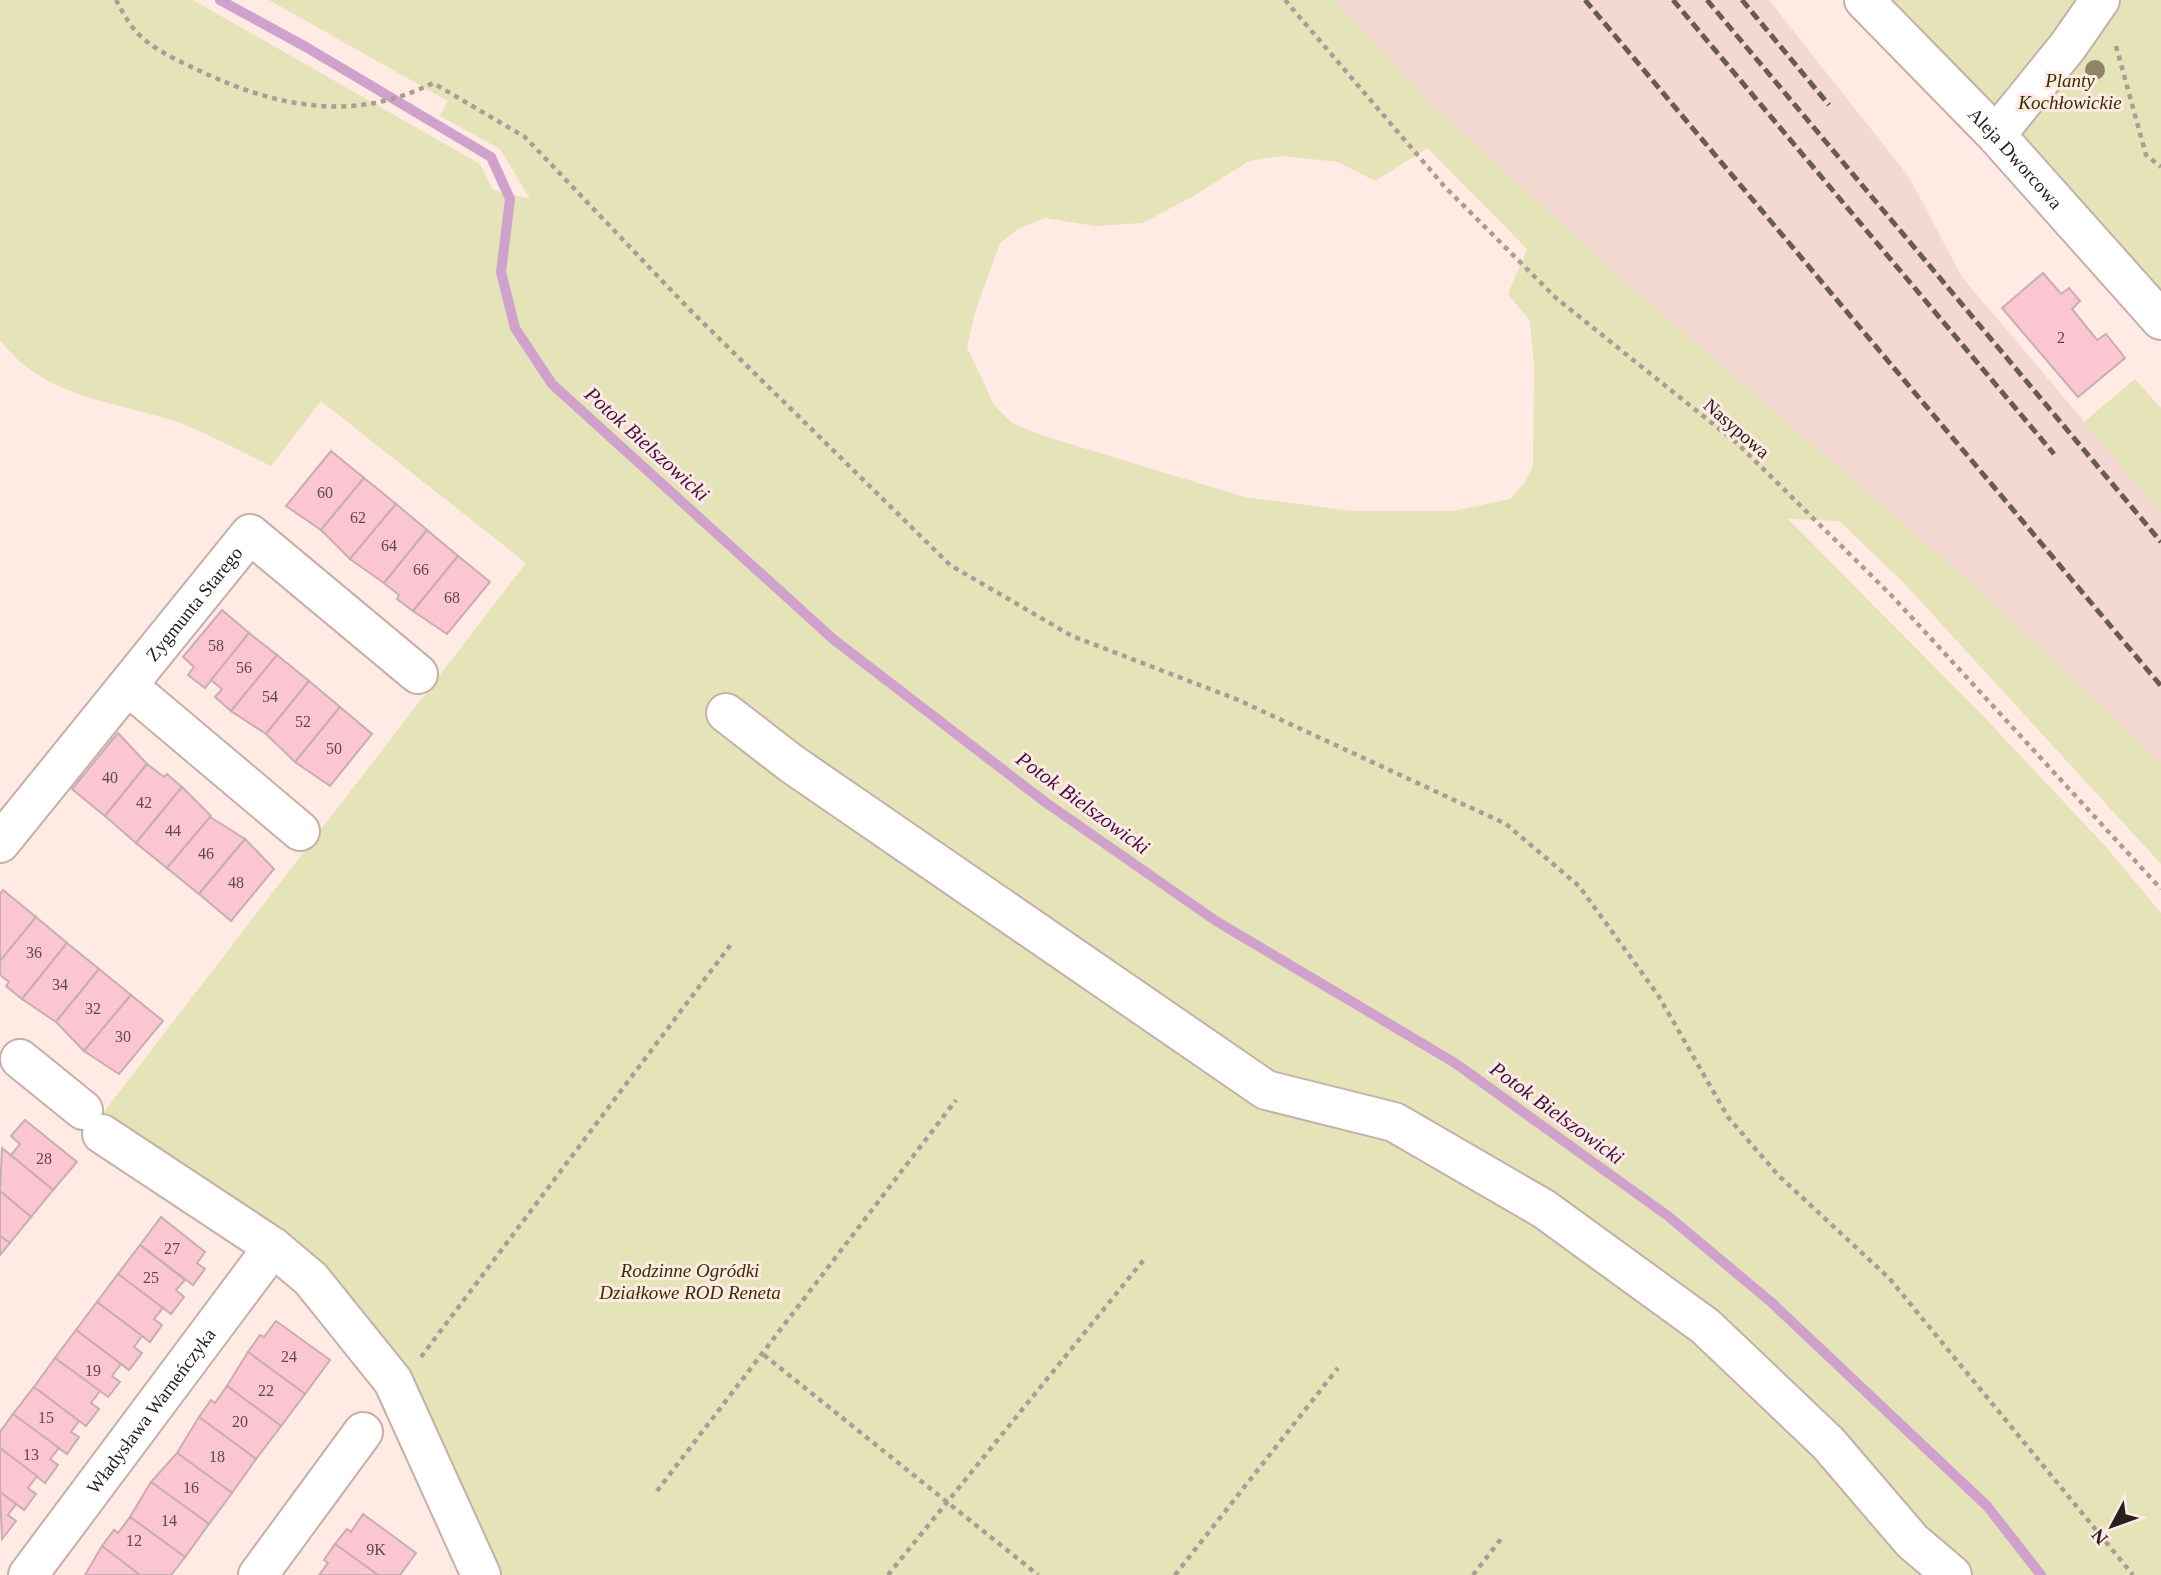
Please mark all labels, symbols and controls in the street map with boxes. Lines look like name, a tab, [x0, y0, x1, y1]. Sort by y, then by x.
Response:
park label: Planty Kochłowickie	[2017, 70, 2122, 113]
street label: Aleja Dworcowa	[1964, 103, 2067, 214]
house number: 2	[2057, 329, 2065, 346]
water label: Potok Bielszowicki	[579, 381, 714, 506]
street label: Nasypowa	[1700, 394, 1774, 463]
house number: 60	[317, 484, 333, 501]
house number: 62	[350, 509, 366, 526]
house number: 64	[381, 537, 397, 554]
street label: Zygmunta Starego	[142, 542, 247, 665]
house number: 66	[413, 561, 429, 578]
house number: 68	[444, 589, 460, 606]
house number: 58	[208, 637, 224, 654]
house number: 56	[236, 659, 252, 676]
house number: 54	[262, 688, 278, 705]
house number: 52	[295, 713, 311, 730]
house number: 50	[326, 740, 342, 757]
water label: Potok Bielszowicki	[1011, 746, 1155, 860]
house number: 40	[102, 769, 118, 786]
house number: 42	[136, 794, 152, 811]
house number: 44	[165, 822, 181, 839]
house number: 46	[198, 845, 214, 862]
house number: 48	[228, 874, 244, 891]
house number: 36	[26, 944, 42, 961]
house number: 34	[52, 976, 68, 993]
house number: 32	[85, 1000, 101, 1017]
house number: 30	[115, 1028, 131, 1045]
water label: Potok Bielszowicki	[1485, 1056, 1629, 1170]
house number: 28	[36, 1150, 52, 1167]
house number: 27	[164, 1240, 180, 1257]
park label: Rodzinne Ogródki Działkowe ROD Reneta	[598, 1260, 781, 1303]
house number: 25	[143, 1269, 159, 1286]
street label: Władysława Warneńczyka	[82, 1324, 220, 1498]
house number: 24	[281, 1348, 297, 1365]
house number: 19	[85, 1362, 101, 1379]
house number: 22	[258, 1382, 274, 1399]
house number: 15	[38, 1409, 54, 1426]
house number: 20	[232, 1413, 248, 1430]
house number: 13	[23, 1446, 39, 1463]
house number: 18	[209, 1448, 225, 1465]
house number: 16	[183, 1479, 199, 1496]
north arrow	[2077, 1491, 2147, 1561]
house number: 14	[161, 1512, 177, 1529]
text: N	[2087, 1525, 2112, 1549]
house number: 12	[126, 1532, 142, 1549]
house number: 9K	[366, 1541, 386, 1558]

